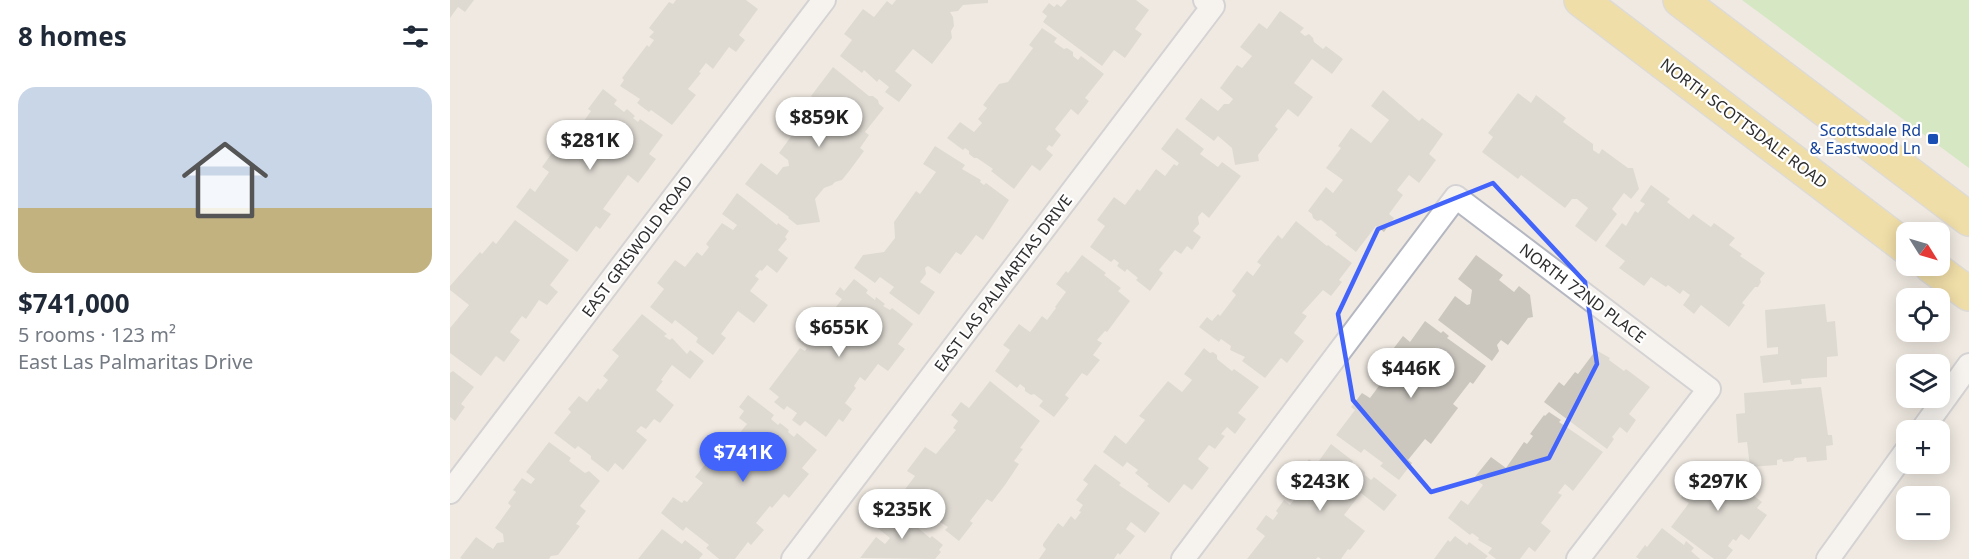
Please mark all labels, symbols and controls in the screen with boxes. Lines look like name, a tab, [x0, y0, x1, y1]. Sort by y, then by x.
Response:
text: 8 homes	[18, 18, 127, 54]
icon: filters	[399, 20, 432, 53]
street label: NORTH SCOTTSDALE ROAD	[1656, 53, 1832, 193]
pin: $859K	[777, 97, 861, 148]
text: $859K	[789, 103, 849, 130]
place label: Scottsdale Rd & Eastwood Ln	[1810, 119, 1921, 159]
pin: $281K	[548, 120, 632, 171]
icon: home	[171, 126, 279, 234]
text: $281K	[560, 126, 620, 153]
marker: Scottsdale Rd & Eastwood Ln	[1926, 132, 1940, 146]
street label: EAST GRISWOLD ROAD	[576, 171, 698, 321]
street label: EAST LAS PALMARITAS DRIVE	[929, 190, 1077, 376]
north arrow	[1896, 222, 1950, 276]
map controls	[1896, 222, 1950, 540]
street label: NORTH 72ND PLACE	[1515, 238, 1651, 348]
text: $741,000	[18, 285, 130, 321]
button: locate	[1896, 288, 1950, 342]
pin: $655K	[797, 307, 881, 358]
text: $655K	[809, 313, 869, 340]
text: 5 rooms · 123 m²	[18, 321, 176, 348]
text: East Las Palmaritas Drive	[18, 348, 253, 375]
pin: $446K	[1369, 348, 1453, 399]
text: $446K	[1381, 354, 1441, 381]
button: layers	[1896, 354, 1950, 408]
button: +	[1896, 420, 1950, 474]
pin: $741K	[701, 432, 785, 483]
text: $741K	[713, 438, 773, 465]
pin: $243K	[1278, 461, 1362, 512]
pin: $297K	[1676, 461, 1760, 512]
text: $243K	[1290, 467, 1350, 494]
text: $297K	[1688, 467, 1748, 494]
button: −	[1896, 486, 1950, 540]
pin: $235K	[860, 489, 944, 540]
text: $235K	[872, 495, 932, 522]

